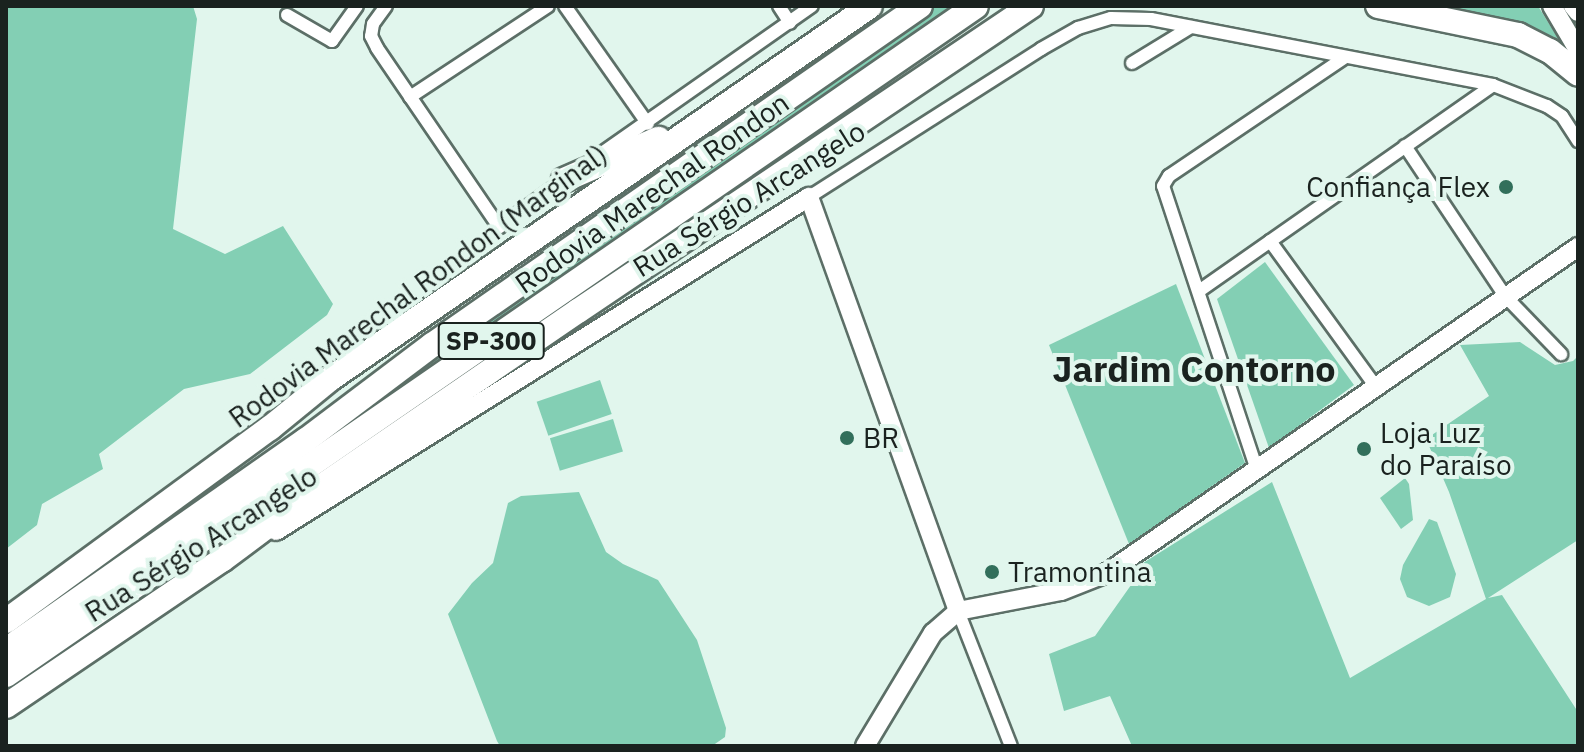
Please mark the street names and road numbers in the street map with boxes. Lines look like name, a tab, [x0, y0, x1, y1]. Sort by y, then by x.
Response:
street label: Rodovia Marechal Rondon	[509, 86, 795, 300]
street label: Rua Sérgio Arcangelo	[627, 114, 871, 284]
street label: Rodovia Marechal Rondon (Marginal)	[222, 137, 614, 435]
road number: SP-300	[437, 319, 545, 363]
street label: Rua Sérgio Arcangelo	[79, 459, 323, 629]

